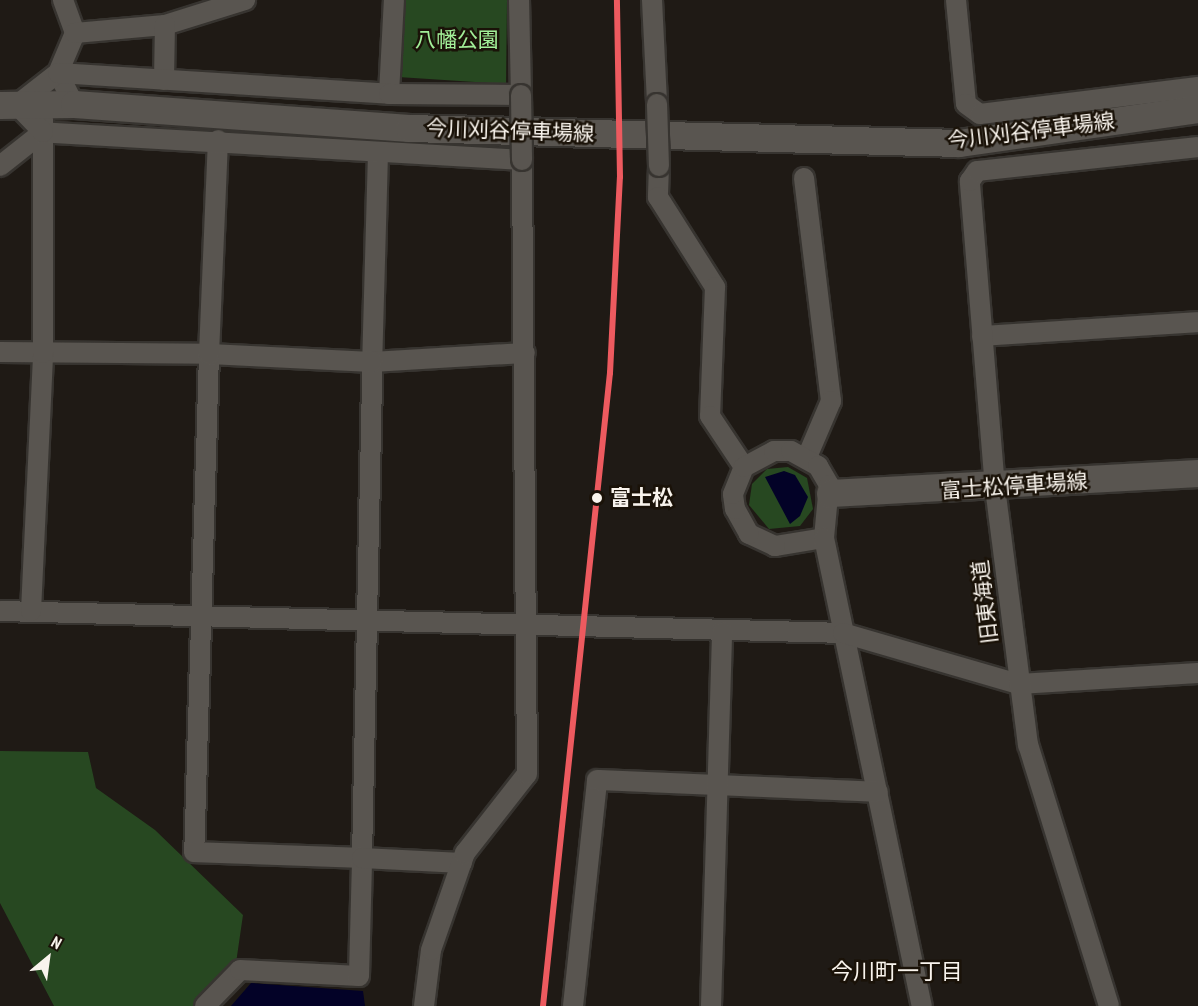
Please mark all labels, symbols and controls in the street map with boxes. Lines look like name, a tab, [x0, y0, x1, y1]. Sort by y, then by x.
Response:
park label: 八幡公園	[415, 27, 499, 53]
street label: 今川刈谷停車場線	[946, 108, 1116, 154]
street label: 今川刈谷停車場線	[426, 115, 594, 147]
street label: 富士松停車場線	[940, 468, 1088, 504]
place label: 富士松	[610, 485, 673, 511]
marker: 富士松	[588, 489, 606, 507]
street label: 旧東海道	[967, 559, 1003, 645]
north arrow	[18, 928, 78, 988]
text: N	[48, 931, 65, 953]
district label: 今川町一丁目	[831, 959, 963, 985]

